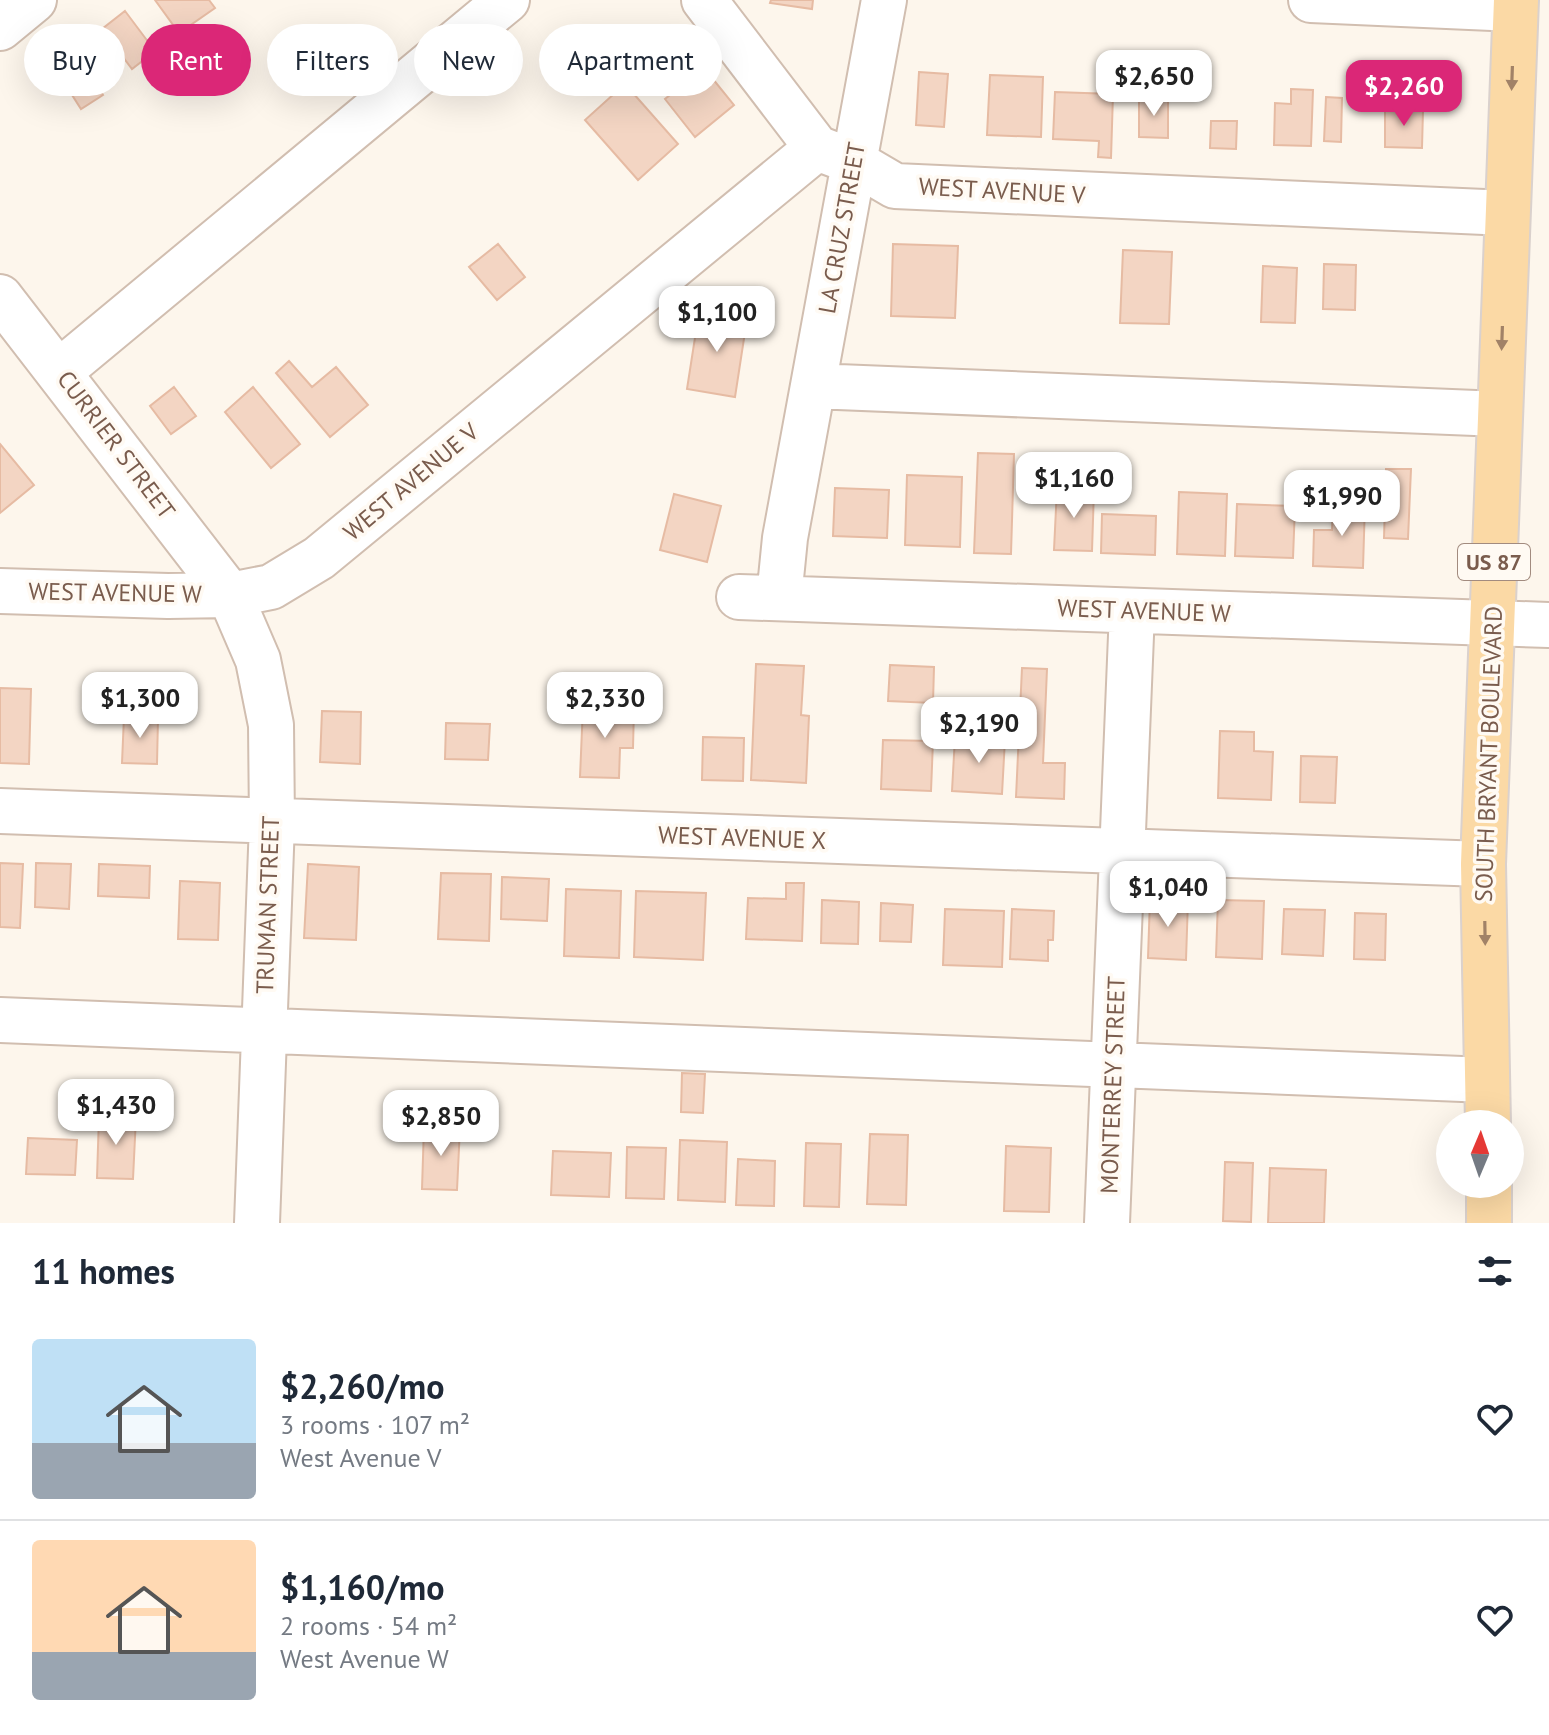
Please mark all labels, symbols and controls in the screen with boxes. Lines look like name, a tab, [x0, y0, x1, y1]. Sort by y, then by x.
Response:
chip: Buy	[24, 24, 125, 96]
chip: Rent	[141, 24, 251, 96]
chip: Filters	[267, 24, 398, 96]
chip: New	[414, 24, 523, 96]
chip: Apartment	[539, 24, 722, 96]
pin: $2,650	[1089, 50, 1219, 118]
text: $2,650	[1114, 59, 1194, 92]
pin: $2,260	[1339, 60, 1469, 128]
one-way arrow	[1506, 66, 1519, 91]
text: $2,260	[1364, 69, 1444, 102]
street label: LA CRUZ STREET	[811, 140, 872, 316]
street label: WEST AVENUE V	[918, 171, 1087, 210]
pin: $1,100	[652, 286, 782, 354]
text: $1,100	[677, 295, 757, 328]
one-way arrow	[1496, 326, 1509, 351]
street label: CURRIER STREET	[51, 364, 182, 525]
street label: WEST AVENUE V	[337, 416, 485, 547]
pin: $1,160	[1009, 452, 1139, 520]
text: $1,160	[1034, 461, 1114, 494]
pin: $1,990	[1277, 470, 1407, 538]
text: $1,990	[1302, 479, 1382, 512]
road number: US 87	[1458, 544, 1530, 580]
street label: WEST AVENUE W	[28, 575, 202, 610]
street label: WEST AVENUE W	[1057, 592, 1231, 629]
street label: SOUTH BRYANT BOULEVARD	[1468, 605, 1509, 903]
pin: $1,300	[75, 672, 205, 740]
pin: $2,330	[540, 672, 670, 740]
text: $1,300	[100, 681, 180, 714]
text: $2,330	[565, 681, 645, 714]
pin: $2,190	[914, 697, 1044, 765]
text: $2,190	[939, 706, 1019, 739]
street label: TRUMAN STREET	[249, 815, 286, 995]
street label: WEST AVENUE X	[657, 819, 827, 856]
pin: $1,040	[1103, 861, 1233, 929]
text: $1,040	[1128, 870, 1208, 903]
one-way arrow	[1478, 921, 1491, 946]
street label: MONTERREY STREET	[1093, 976, 1132, 1194]
pin: $1,430	[51, 1079, 181, 1147]
text: $1,430	[76, 1088, 156, 1121]
pin: $2,850	[376, 1090, 506, 1158]
text: $2,850	[401, 1099, 481, 1132]
north arrow	[1436, 1110, 1524, 1198]
map controls	[1436, 1110, 1524, 1198]
text: 11 homes	[32, 1249, 175, 1293]
icon: filters	[1473, 1249, 1517, 1293]
text: $2,260/mo	[280, 1364, 444, 1408]
icon: home	[96, 1371, 192, 1467]
icon: heart	[1473, 1397, 1517, 1441]
text: 3 rooms · 107 m²	[280, 1408, 470, 1441]
text: West Avenue V	[280, 1441, 442, 1474]
text: $1,160/mo	[280, 1565, 444, 1609]
icon: home	[96, 1572, 192, 1668]
icon: heart	[1473, 1598, 1517, 1642]
text: 2 rooms · 54 m²	[280, 1609, 457, 1642]
text: West Avenue W	[280, 1642, 449, 1675]

